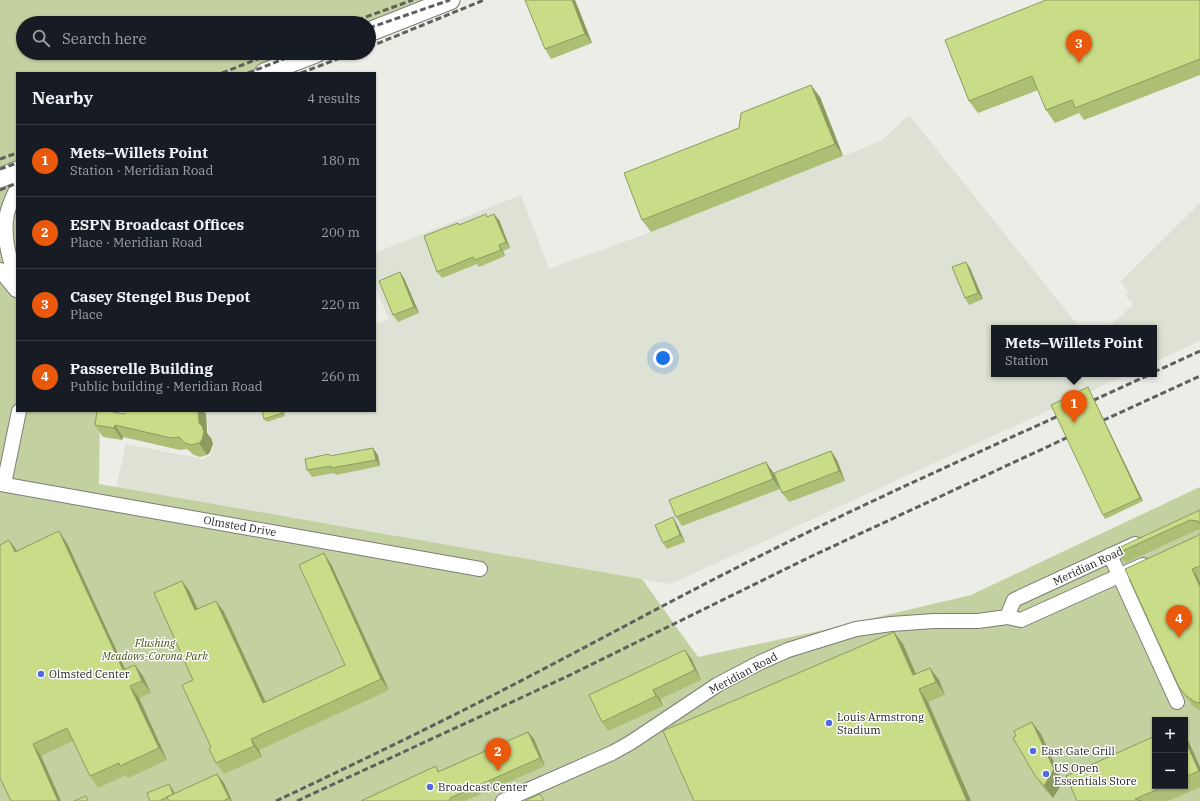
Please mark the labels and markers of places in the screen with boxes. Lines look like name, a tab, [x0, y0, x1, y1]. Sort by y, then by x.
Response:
pin: 3	[1066, 30, 1092, 63]
pin: 1	[1061, 390, 1087, 423]
pin: 4	[1166, 605, 1192, 638]
place label: Olmsted Center	[49, 667, 130, 681]
marker: Olmsted Center	[36, 669, 46, 679]
place label: Louis Armstrong Stadium	[837, 710, 924, 737]
marker: Louis Armstrong Stadium	[824, 718, 834, 728]
pin: 2	[485, 738, 511, 771]
place label: East Gate Grill	[1041, 744, 1115, 758]
marker: East Gate Grill	[1028, 746, 1038, 756]
place label: US Open Essentials Store	[1054, 761, 1137, 788]
marker: US Open Essentials Store	[1041, 769, 1051, 779]
place label: Broadcast Center	[438, 780, 527, 794]
marker: Broadcast Center	[425, 782, 435, 792]

